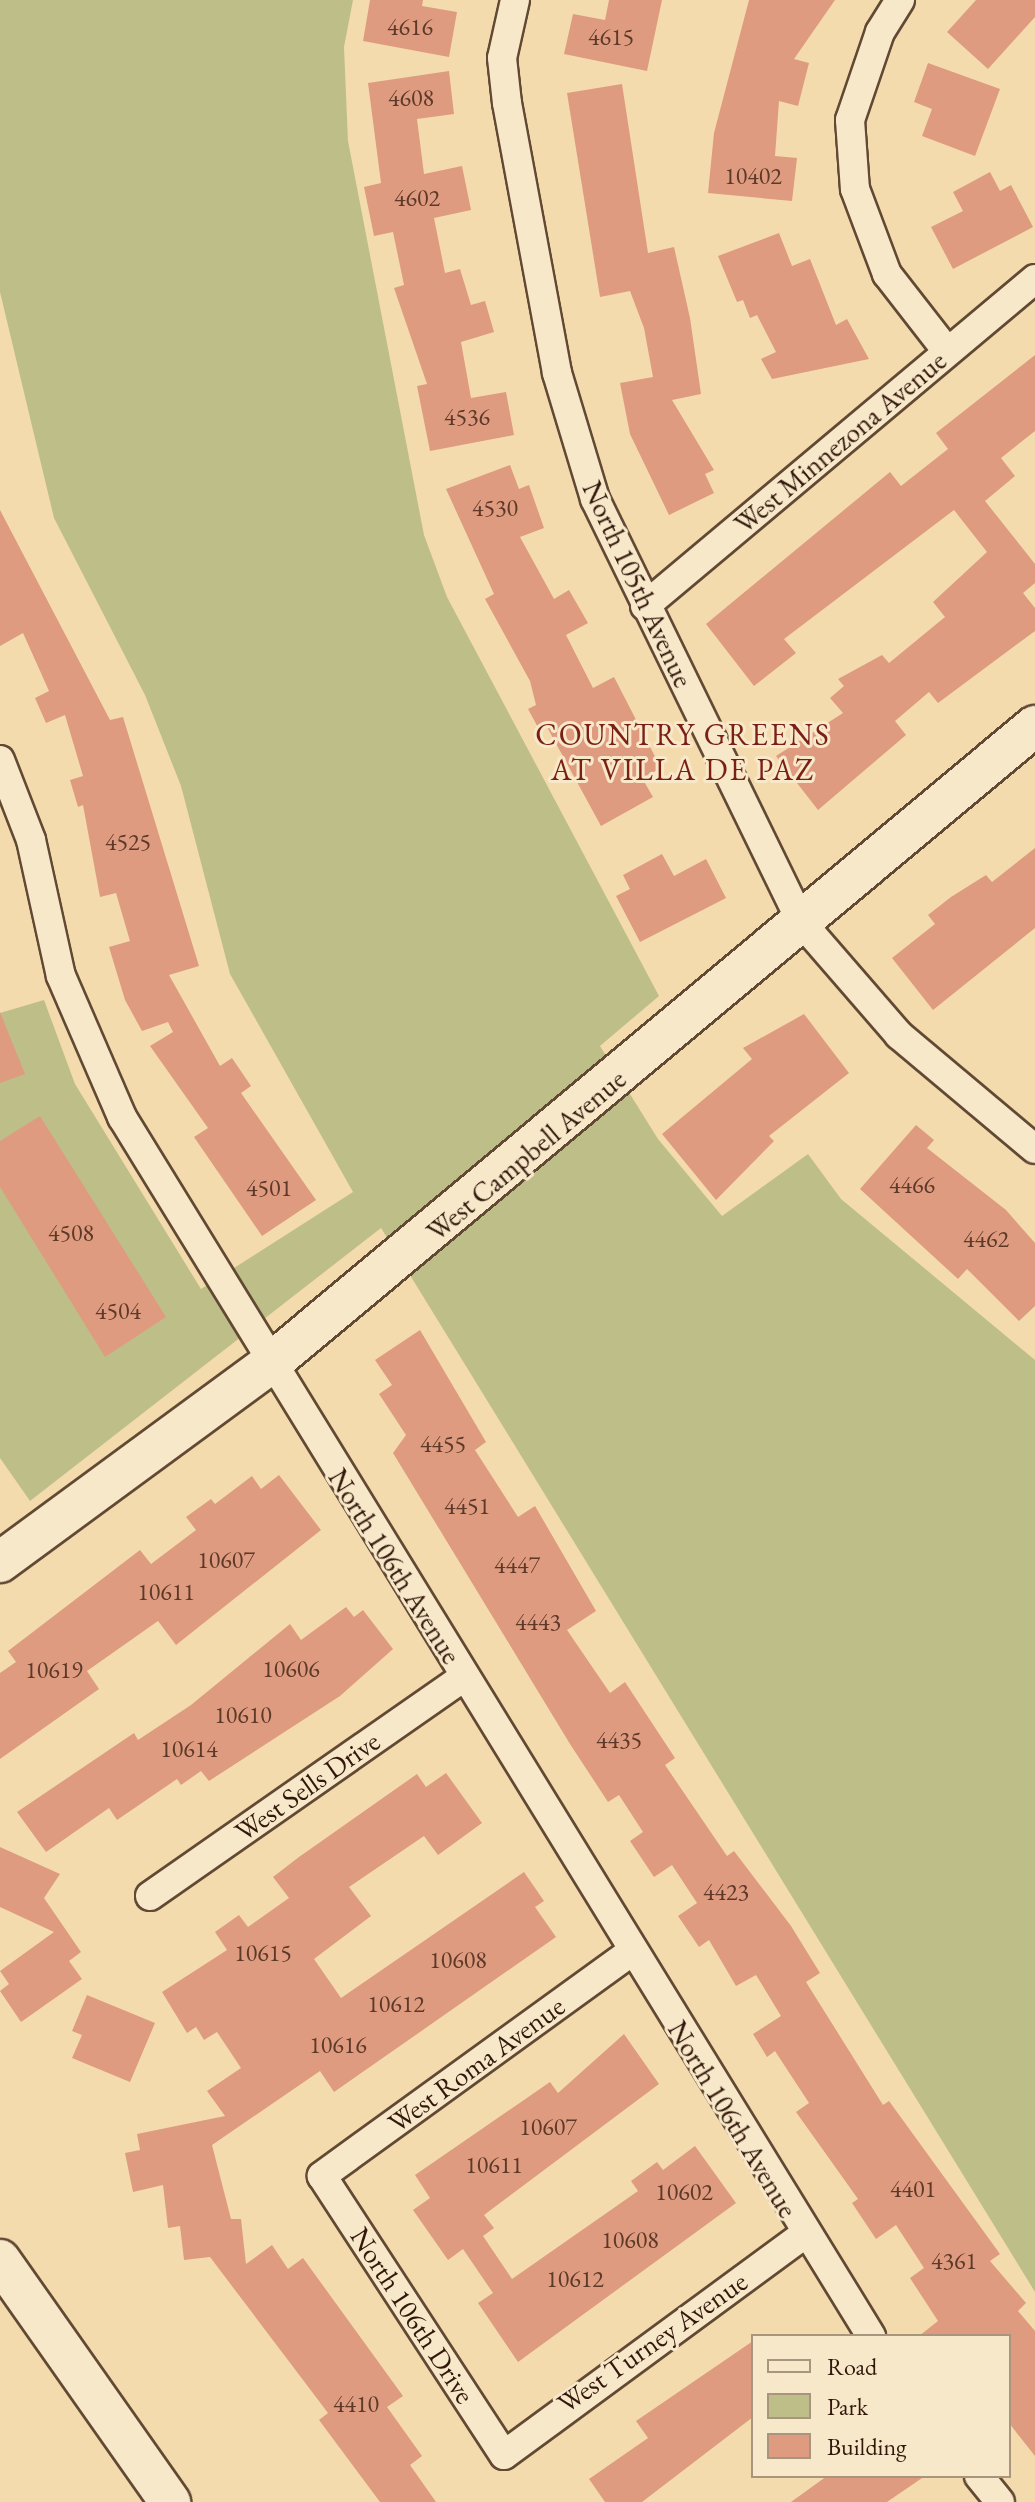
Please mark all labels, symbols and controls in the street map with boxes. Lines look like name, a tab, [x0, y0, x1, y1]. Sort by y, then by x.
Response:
house number: 4616	[387, 13, 433, 41]
house number: 4615	[588, 23, 634, 51]
house number: 4608	[388, 84, 434, 112]
house number: 10402	[724, 162, 782, 190]
house number: 4602	[394, 184, 440, 212]
street label: West Minnezona Avenue	[727, 344, 953, 540]
house number: 4536	[444, 403, 490, 431]
street label: North 105th Avenue	[576, 476, 700, 692]
house number: 4530	[472, 494, 518, 522]
district label: COUNTRY GREENS AT VILLA DE PAZ	[535, 717, 831, 788]
house number: 4525	[105, 828, 151, 856]
street label: West Campbell Avenue	[420, 1062, 632, 1248]
house number: 4466	[889, 1171, 935, 1199]
house number: 4501	[246, 1174, 292, 1202]
house number: 4508	[48, 1219, 94, 1247]
house number: 4462	[963, 1225, 1009, 1253]
house number: 4504	[95, 1297, 141, 1325]
house number: 4455	[420, 1430, 466, 1458]
street label: North 106th Avenue	[321, 1462, 469, 1670]
house number: 4451	[444, 1492, 490, 1520]
house number: 10607	[197, 1546, 255, 1574]
house number: 4447	[494, 1551, 540, 1579]
house number: 10611	[137, 1578, 195, 1606]
house number: 4443	[515, 1608, 561, 1636]
house number: 10606	[262, 1655, 320, 1683]
house number: 10619	[25, 1656, 83, 1684]
house number: 10610	[214, 1701, 272, 1729]
street label: West Sells Drive	[228, 1724, 386, 1848]
house number: 4435	[596, 1726, 642, 1754]
house number: 10614	[160, 1735, 218, 1763]
house number: 4423	[703, 1878, 749, 1906]
house number: 10615	[234, 1939, 292, 1967]
house number: 10608	[429, 1946, 487, 1974]
street label: West Roma Avenue	[381, 1989, 571, 2139]
house number: 10612	[367, 1990, 425, 2018]
street label: North 106th Avenue	[661, 2014, 805, 2224]
house number: 10616	[309, 2031, 367, 2059]
house number: 10607	[519, 2113, 577, 2141]
house number: 10611	[465, 2151, 523, 2179]
house number: 4401	[890, 2175, 936, 2203]
house number: 10602	[655, 2178, 713, 2206]
street label: North 106th Drive	[344, 2221, 482, 2409]
house number: 10608	[601, 2226, 659, 2254]
house number: 4361	[931, 2247, 977, 2275]
street label: West Turney Avenue	[551, 2264, 753, 2420]
house number: 10612	[546, 2265, 604, 2293]
legend	[751, 2334, 1011, 2478]
text: Road	[827, 2351, 877, 2382]
house number: 4410	[333, 2390, 379, 2418]
text: Park	[827, 2391, 868, 2422]
text: Building	[827, 2431, 907, 2462]

